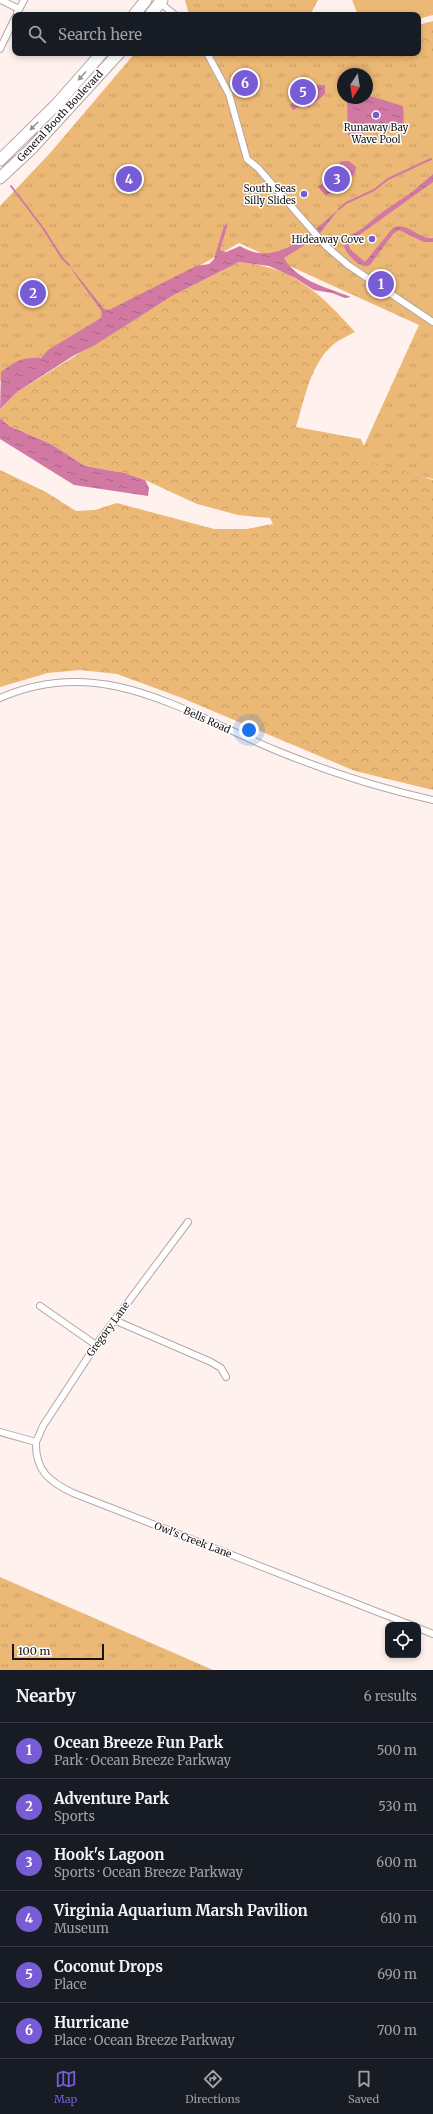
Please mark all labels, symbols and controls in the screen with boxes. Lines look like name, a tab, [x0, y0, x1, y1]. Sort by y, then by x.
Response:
search box	[12, 12, 421, 56]
icon: search	[26, 23, 48, 45]
text: Search here	[58, 25, 142, 44]
street label: General Booth Boulevard	[14, 68, 106, 164]
pin: 6	[232, 68, 258, 98]
north arrow	[337, 68, 373, 104]
one-way arrow	[77, 71, 87, 81]
pin: 5	[290, 77, 316, 107]
marker: Runaway Bay Wave Pool	[371, 110, 381, 120]
one-way arrow	[29, 121, 39, 131]
place label: Runaway Bay Wave Pool	[344, 121, 409, 146]
pin: 4	[116, 164, 142, 194]
pin: 3	[324, 164, 350, 194]
place label: South Seas Silly Slides	[244, 182, 296, 207]
marker: South Seas Silly Slides	[299, 189, 309, 199]
place label: Hideaway Cove	[291, 233, 364, 246]
marker: Hideaway Cove	[367, 234, 377, 244]
pin: 1	[368, 269, 394, 299]
pin: 2	[20, 278, 46, 308]
street label: Bells Road	[182, 704, 232, 736]
your location	[239, 720, 259, 740]
street label: Gregory Lane	[84, 1299, 132, 1359]
street label: Owl's Creek Lane	[152, 1519, 234, 1561]
map controls	[385, 1622, 421, 1658]
button: locate	[385, 1622, 421, 1658]
scale bar	[12, 1642, 104, 1661]
text: 100 m	[18, 1644, 50, 1658]
text: Nearby	[16, 1685, 76, 1707]
text: 6 results	[364, 1688, 417, 1705]
text: Ocean Breeze Fun Park	[54, 1733, 223, 1752]
text: 1	[26, 1742, 32, 1759]
text: 500 m	[377, 1742, 417, 1759]
text: Park · Ocean Breeze Parkway	[54, 1752, 231, 1769]
text: Adventure Park	[54, 1789, 169, 1808]
text: 2	[25, 1798, 33, 1815]
text: 530 m	[378, 1798, 417, 1815]
text: Sports	[54, 1808, 95, 1825]
text: Hook's Lagoon	[54, 1845, 164, 1864]
text: 3	[25, 1854, 33, 1871]
text: 600 m	[376, 1854, 417, 1871]
text: Sports · Ocean Breeze Parkway	[54, 1864, 243, 1881]
text: Virginia Aquarium Marsh Pavilion	[54, 1901, 308, 1920]
text: 4	[25, 1910, 33, 1927]
text: 610 m	[380, 1910, 417, 1927]
text: Museum	[54, 1920, 109, 1937]
text: Coconut Drops	[54, 1957, 163, 1976]
text: 5	[25, 1966, 33, 1983]
text: 690 m	[377, 1966, 417, 1983]
text: Place	[54, 1976, 87, 1993]
text: Hurricane	[54, 2013, 129, 2032]
text: 6	[25, 2022, 33, 2039]
text: 700 m	[377, 2022, 417, 2039]
text: Place · Ocean Breeze Parkway	[54, 2032, 235, 2049]
tab: Map	[54, 2068, 77, 2106]
tab: Directions	[185, 2068, 240, 2106]
tab: Saved	[348, 2068, 379, 2106]

